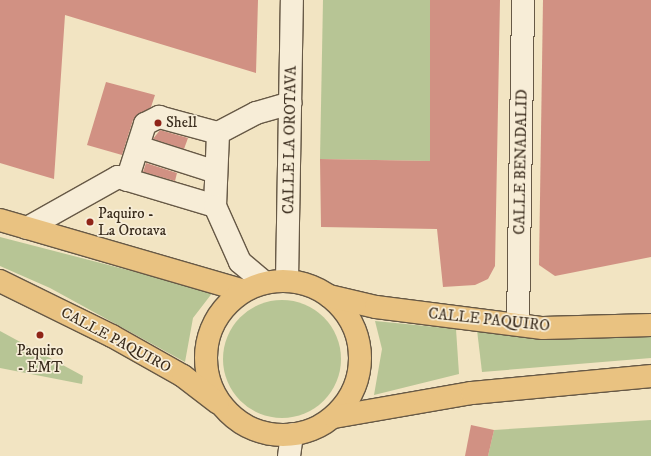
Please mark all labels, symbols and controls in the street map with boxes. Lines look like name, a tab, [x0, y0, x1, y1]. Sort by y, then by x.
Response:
street label: CALLE LA OROTAVA	[280, 66, 300, 214]
street label: CALLE BENADALID	[511, 89, 531, 235]
place label: Shell	[166, 114, 197, 132]
marker: Shell	[153, 118, 163, 128]
place label: Paquiro - La Orotava	[98, 204, 166, 239]
marker: Paquiro - La Orotava	[85, 217, 95, 227]
street label: CALLE PAQUIRO	[58, 303, 174, 377]
street label: CALLE PAQUIRO	[427, 305, 551, 335]
marker: Paquiro - EMT	[35, 330, 45, 340]
place label: Paquiro - EMT	[17, 341, 63, 376]

